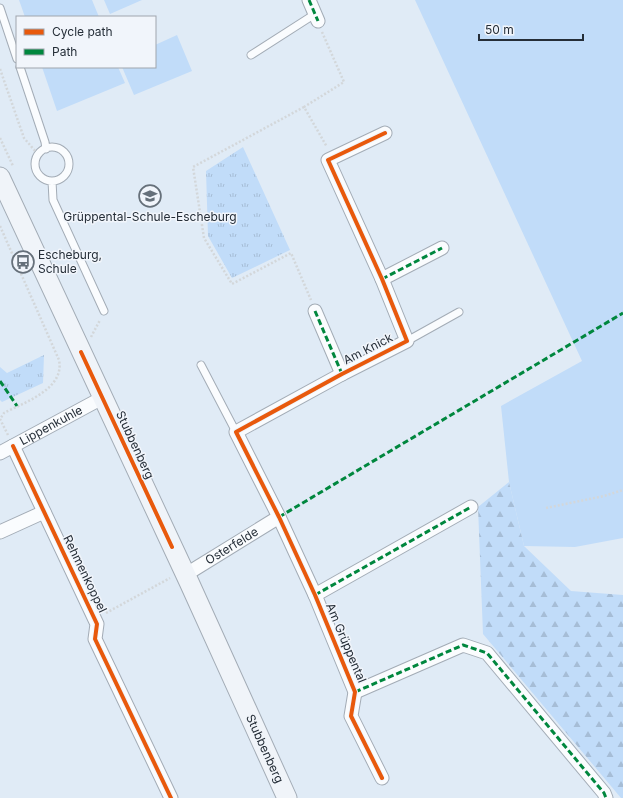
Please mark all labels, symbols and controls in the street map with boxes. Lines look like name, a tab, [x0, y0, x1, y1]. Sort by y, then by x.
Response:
legend	[16, 16, 156, 68]
scale bar	[479, 16, 583, 42]
text: 50 m	[485, 22, 514, 37]
text: Cycle path	[52, 24, 113, 39]
text: Path	[52, 44, 77, 59]
school or university icon: Grüppental-Schule-Escheburg	[137, 183, 163, 209]
place label: Grüppental-Schule-Escheburg	[63, 209, 237, 224]
place label: Escheburg, Schule	[38, 247, 102, 276]
bus stop icon: Escheburg, Schule	[10, 249, 36, 275]
street label: Am Knick	[340, 330, 395, 367]
street label: Lippenkuhle	[17, 402, 85, 448]
street label: Stubbenberg	[113, 408, 158, 481]
street label: Osterfelde	[202, 524, 261, 568]
street label: Rehmenkoppel	[60, 533, 111, 615]
street label: Am Grüppental	[323, 601, 370, 685]
street label: Stubbenberg	[243, 712, 287, 785]

